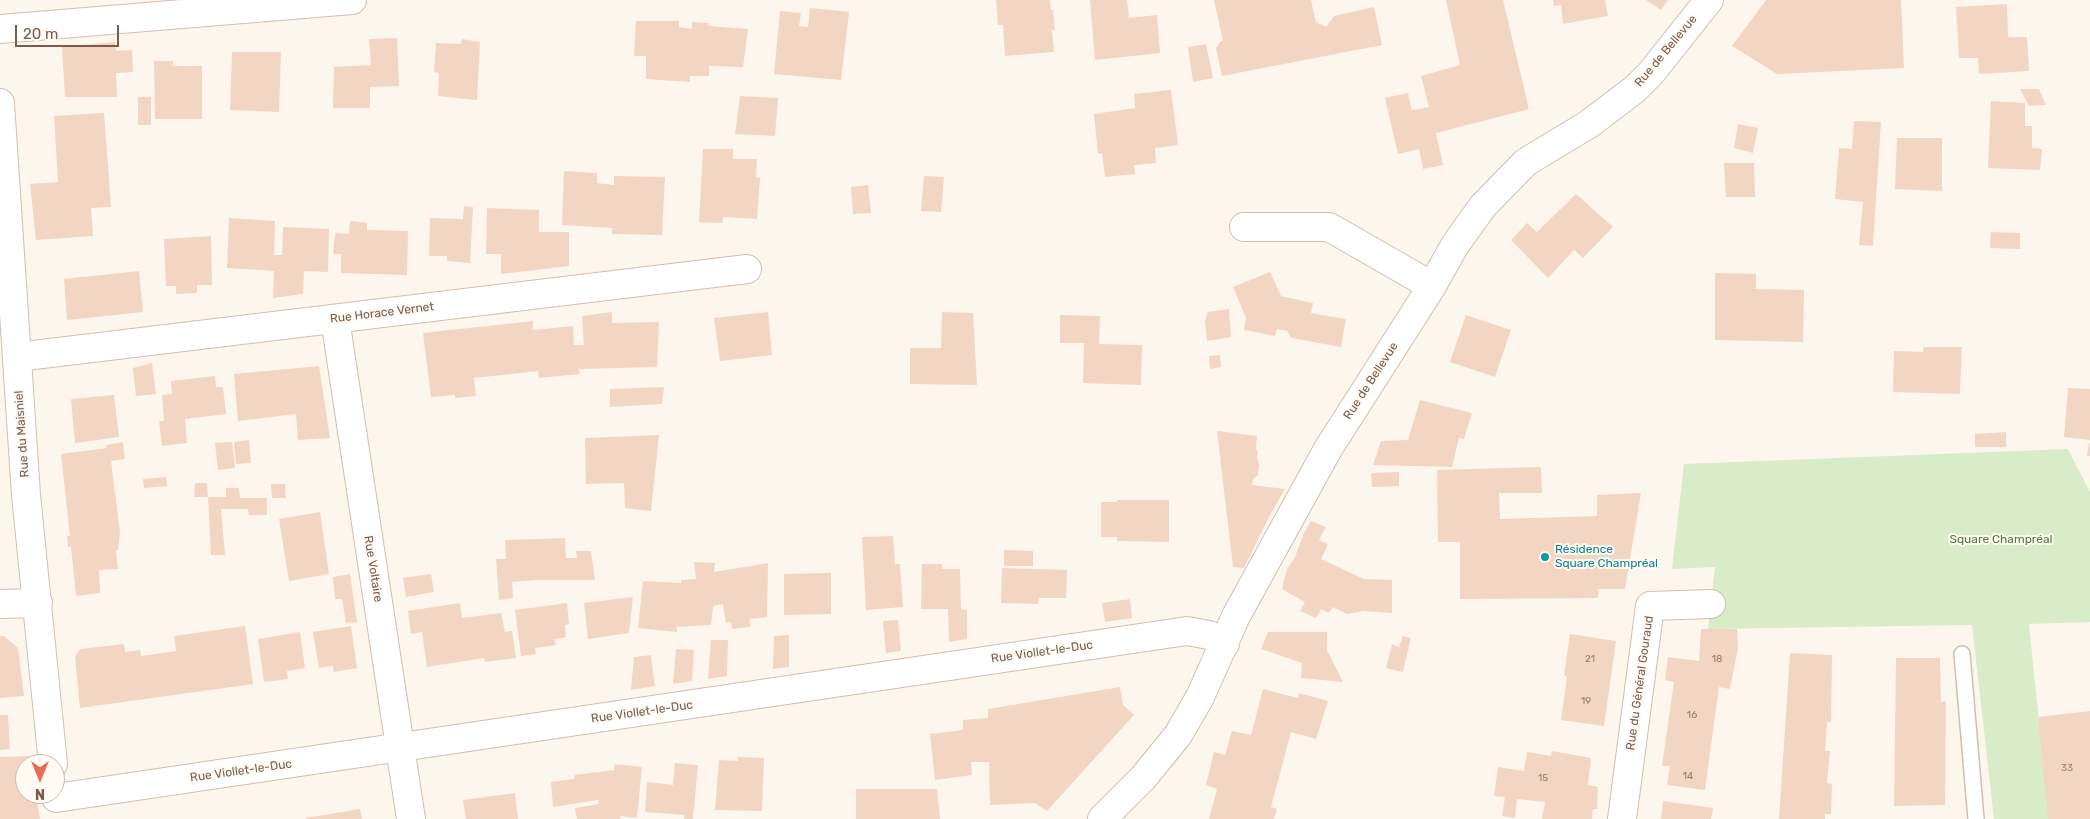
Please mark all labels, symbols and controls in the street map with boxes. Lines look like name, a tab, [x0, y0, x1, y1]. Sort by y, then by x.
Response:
street label: Rue de Bellevue	[1632, 12, 1700, 90]
scale bar	[18, 15, 121, 47]
text: 20 m	[23, 25, 58, 43]
street label: Rue Horace Vernet	[329, 299, 435, 327]
street label: Rue de Bellevue	[1341, 340, 1401, 422]
street label: Rue du Maisniel	[12, 390, 32, 478]
park label: Square Champréal	[1949, 533, 2053, 547]
street label: Rue Voltaire	[361, 535, 385, 603]
place label: Résidence Square Champréal	[1555, 543, 1658, 571]
marker: Résidence Square Champréal	[1539, 551, 1551, 563]
street label: Rue du Général Gouraud	[1623, 615, 1657, 751]
street label: Rue Viollet-le-Duc	[990, 638, 1094, 666]
house number: 21	[1585, 653, 1595, 665]
house number: 18	[1712, 653, 1722, 665]
house number: 19	[1581, 695, 1591, 707]
street label: Rue Viollet-le-Duc	[590, 698, 694, 726]
house number: 16	[1687, 709, 1697, 721]
north arrow	[15, 754, 65, 804]
street label: Rue Viollet-le-Duc	[189, 757, 293, 785]
house number: 33	[2061, 762, 2073, 774]
house number: 14	[1683, 770, 1693, 782]
house number: 15	[1538, 772, 1548, 784]
text: N	[35, 785, 45, 802]

